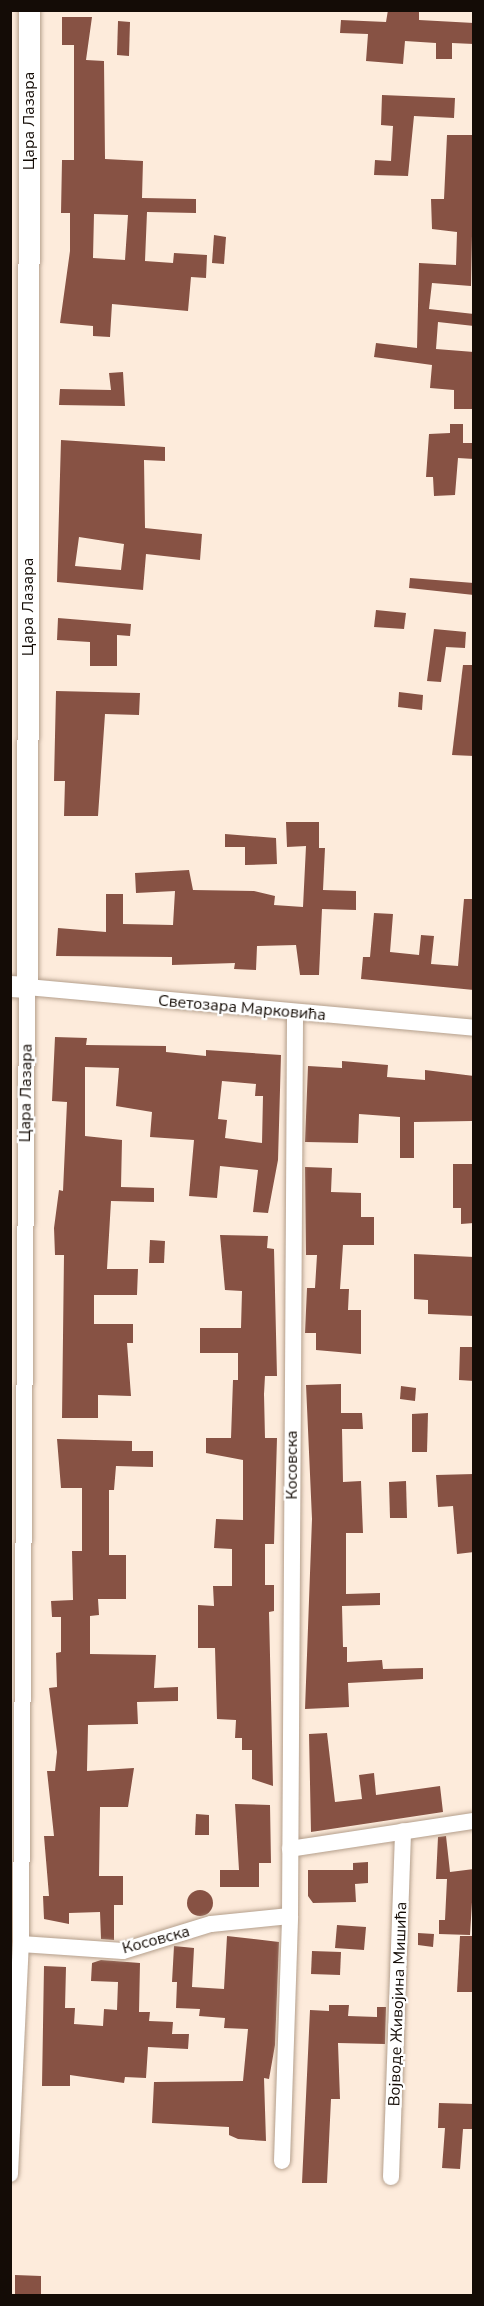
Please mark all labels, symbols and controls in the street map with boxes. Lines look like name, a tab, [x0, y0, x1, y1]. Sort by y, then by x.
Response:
street label: Цара Лазара	[19, 72, 39, 170]
street label: Цара Лазара	[18, 558, 38, 656]
street label: Светозара Марковића	[157, 991, 327, 1025]
street label: Цара Лазара	[16, 1044, 36, 1142]
street label: Косовска	[282, 1430, 302, 1500]
street label: Војводе Живојина Мишића	[385, 1901, 411, 2107]
street label: Косовска	[120, 1922, 192, 1958]

